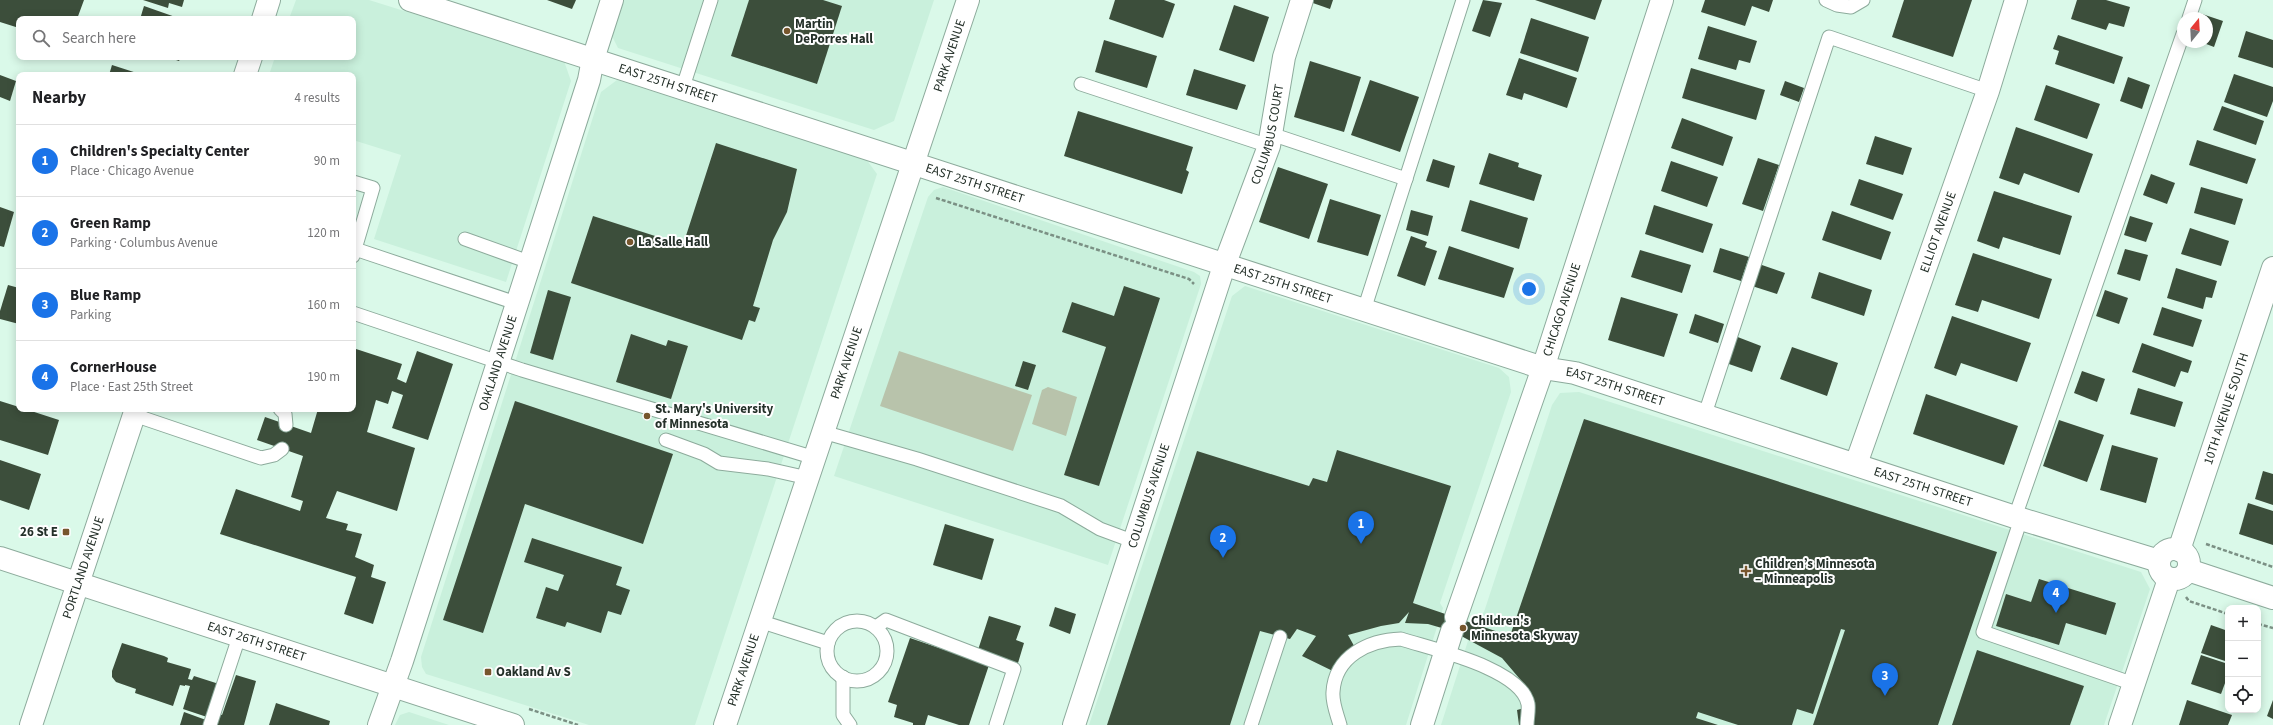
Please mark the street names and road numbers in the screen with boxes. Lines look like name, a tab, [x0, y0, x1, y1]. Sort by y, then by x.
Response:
street label: PARK AVENUE	[929, 17, 970, 94]
street label: EAST 25TH STREET	[616, 59, 720, 108]
street label: COLUMBUS COURT	[1246, 83, 1288, 187]
street label: EAST 25TH STREET	[923, 159, 1027, 208]
street label: ELLIOT AVENUE	[1915, 189, 1961, 275]
street label: EAST 25TH STREET	[1231, 259, 1335, 308]
street label: CHICAGO AVENUE	[1538, 261, 1585, 359]
street label: OAKLAND AVENUE	[474, 313, 522, 413]
street label: PARK AVENUE	[826, 324, 867, 401]
street label: 10TH AVENUE SOUTH	[2199, 350, 2253, 467]
street label: EAST 25TH STREET	[1565, 363, 1667, 411]
street label: COLUMBUS AVENUE	[1123, 441, 1174, 551]
street label: EAST 25TH STREET	[1871, 462, 1975, 512]
street label: PORTLAND AVENUE	[58, 514, 109, 621]
street label: EAST 26TH STREET	[205, 617, 308, 666]
street label: PARK AVENUE	[723, 631, 764, 709]

